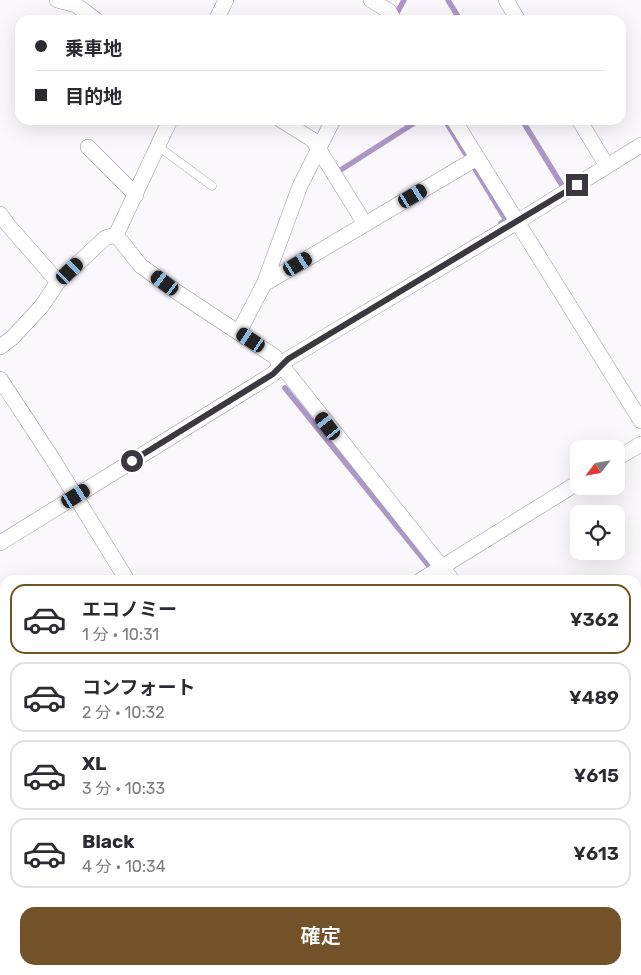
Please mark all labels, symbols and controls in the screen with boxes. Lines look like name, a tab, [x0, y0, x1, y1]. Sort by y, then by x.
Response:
text: 乗車地	[65, 37, 122, 60]
text: 目的地	[65, 85, 122, 108]
route end	[566, 174, 588, 196]
car	[396, 182, 429, 210]
car	[281, 250, 314, 278]
car	[53, 255, 86, 287]
car	[148, 268, 181, 298]
car	[234, 325, 267, 355]
car	[312, 410, 343, 442]
north arrow	[570, 440, 625, 495]
map controls	[570, 440, 625, 560]
route start	[121, 450, 143, 472]
car	[59, 482, 92, 510]
button: locate	[570, 505, 625, 560]
icon: car	[22, 597, 67, 642]
text: エコノミー	[82, 598, 177, 621]
text: ¥362	[570, 608, 619, 631]
text: 1 分 · 10:31	[82, 625, 159, 644]
icon: car	[22, 675, 67, 720]
text: コンフォート	[82, 676, 195, 699]
text: ¥489	[569, 686, 619, 709]
text: 2 分 · 10:32	[82, 703, 165, 722]
text: XL	[82, 752, 106, 775]
icon: car	[22, 753, 67, 798]
text: ¥615	[573, 764, 619, 787]
text: 3 分 · 10:33	[82, 779, 165, 798]
text: Black	[82, 830, 134, 853]
icon: car	[22, 831, 67, 876]
text: ¥613	[573, 842, 619, 865]
text: 4 分 · 10:34	[82, 857, 166, 876]
button: 確定	[20, 907, 621, 965]

